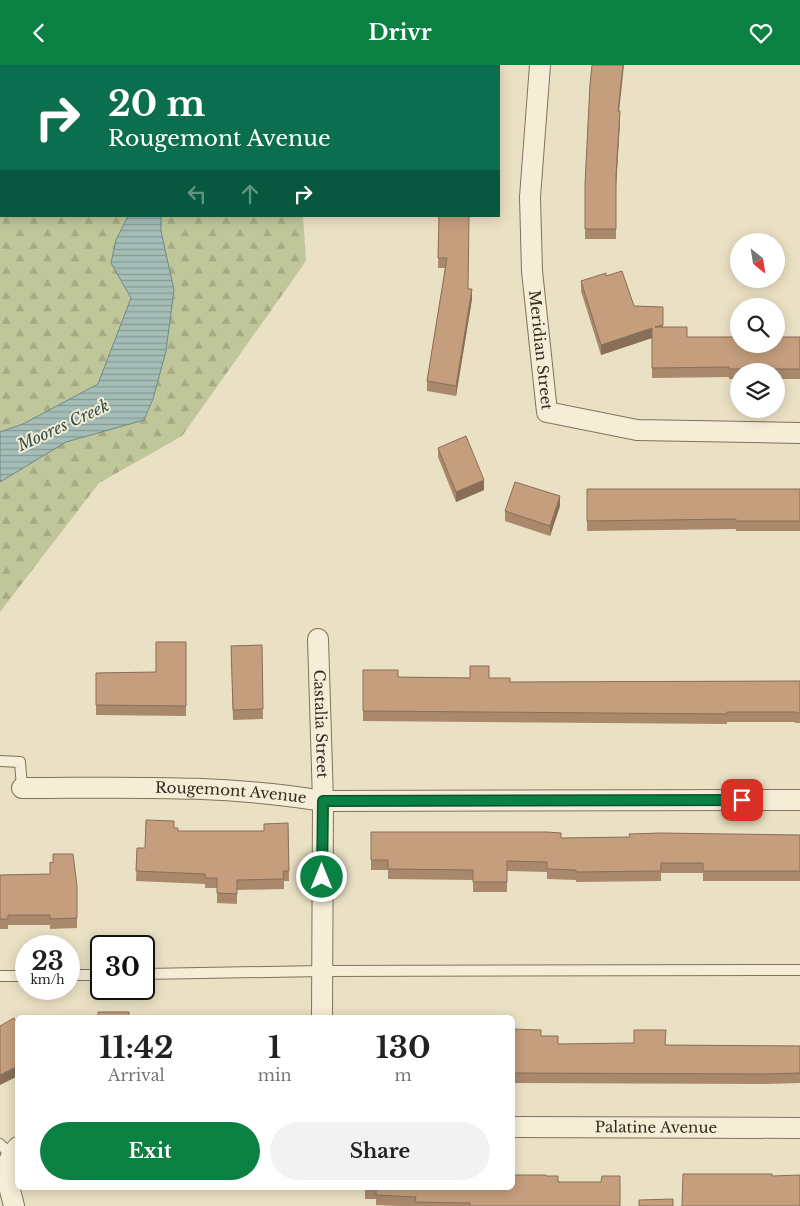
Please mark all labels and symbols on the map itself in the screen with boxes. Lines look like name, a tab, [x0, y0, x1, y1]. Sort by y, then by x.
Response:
north arrow	[730, 233, 785, 287]
street label: Meridian Street	[525, 289, 557, 411]
water label: Moores Creek	[13, 395, 112, 455]
street label: Castalia Street	[310, 669, 332, 779]
street label: Rougemont Avenue	[155, 778, 308, 807]
pin	[721, 779, 763, 821]
position arrow	[295, 850, 347, 902]
speed limit sign: 30	[90, 935, 155, 1000]
street label: Palatine Avenue	[595, 1117, 717, 1137]

